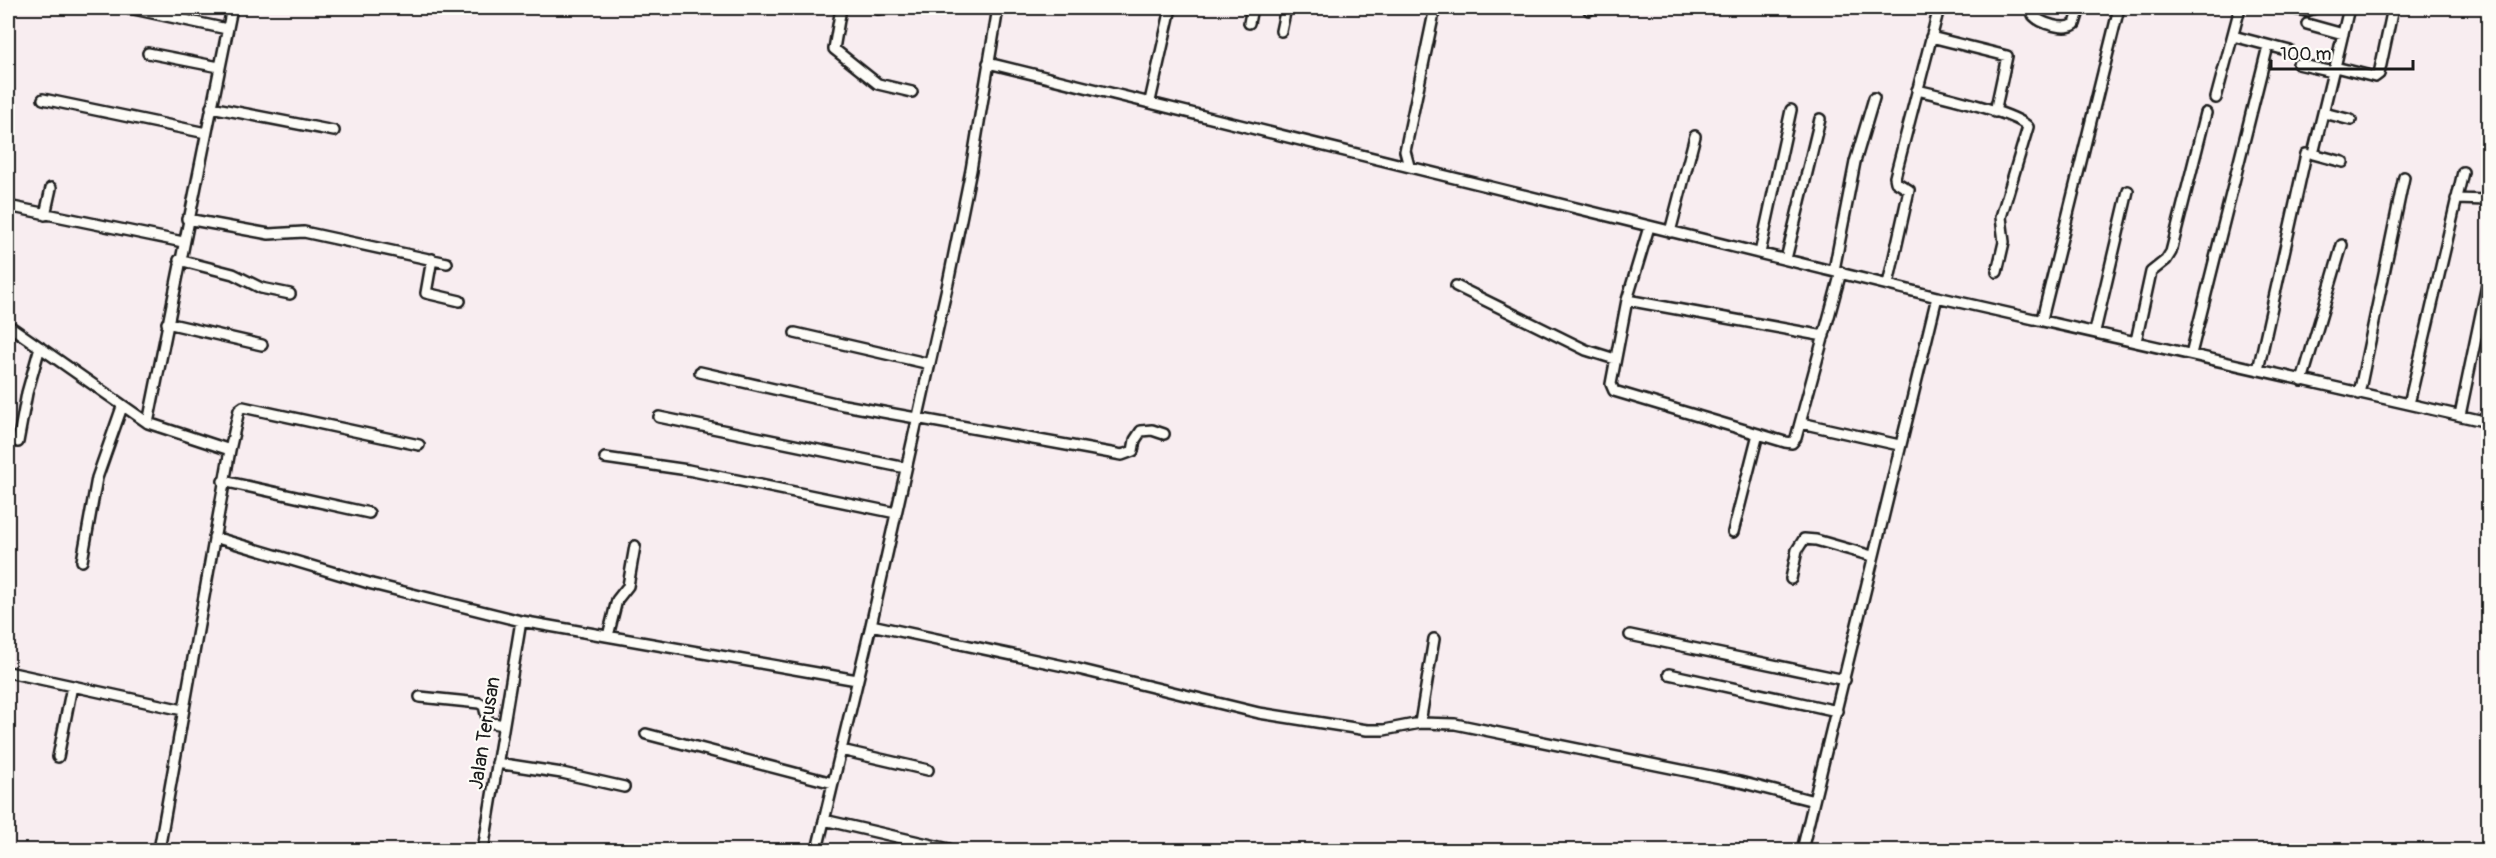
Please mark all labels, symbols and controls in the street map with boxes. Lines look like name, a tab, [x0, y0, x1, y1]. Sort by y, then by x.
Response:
scale bar	[2271, 33, 2414, 71]
text: 100 m	[2280, 43, 2332, 66]
street label: Jalan Terusan	[463, 675, 506, 791]

